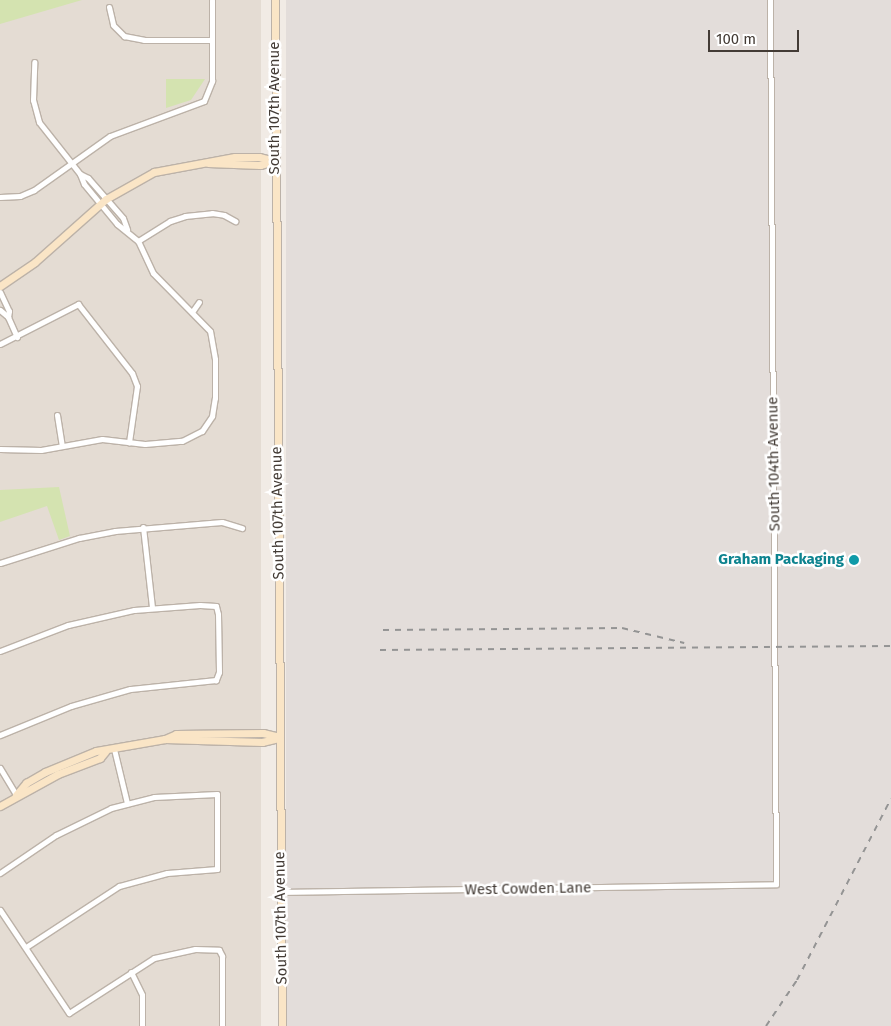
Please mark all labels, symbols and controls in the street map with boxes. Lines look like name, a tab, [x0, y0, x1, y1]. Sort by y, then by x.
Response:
scale bar	[711, 20, 802, 52]
text: 100 m	[716, 30, 756, 48]
street label: South 107th Avenue	[266, 41, 284, 175]
street label: South 104th Avenue	[764, 397, 784, 531]
street label: South 107th Avenue	[268, 446, 288, 580]
place label: Graham Packaging	[718, 551, 844, 569]
marker: Graham Packaging	[848, 554, 860, 566]
street label: South 107th Avenue	[271, 851, 291, 985]
street label: West Cowden Lane	[464, 879, 592, 899]

